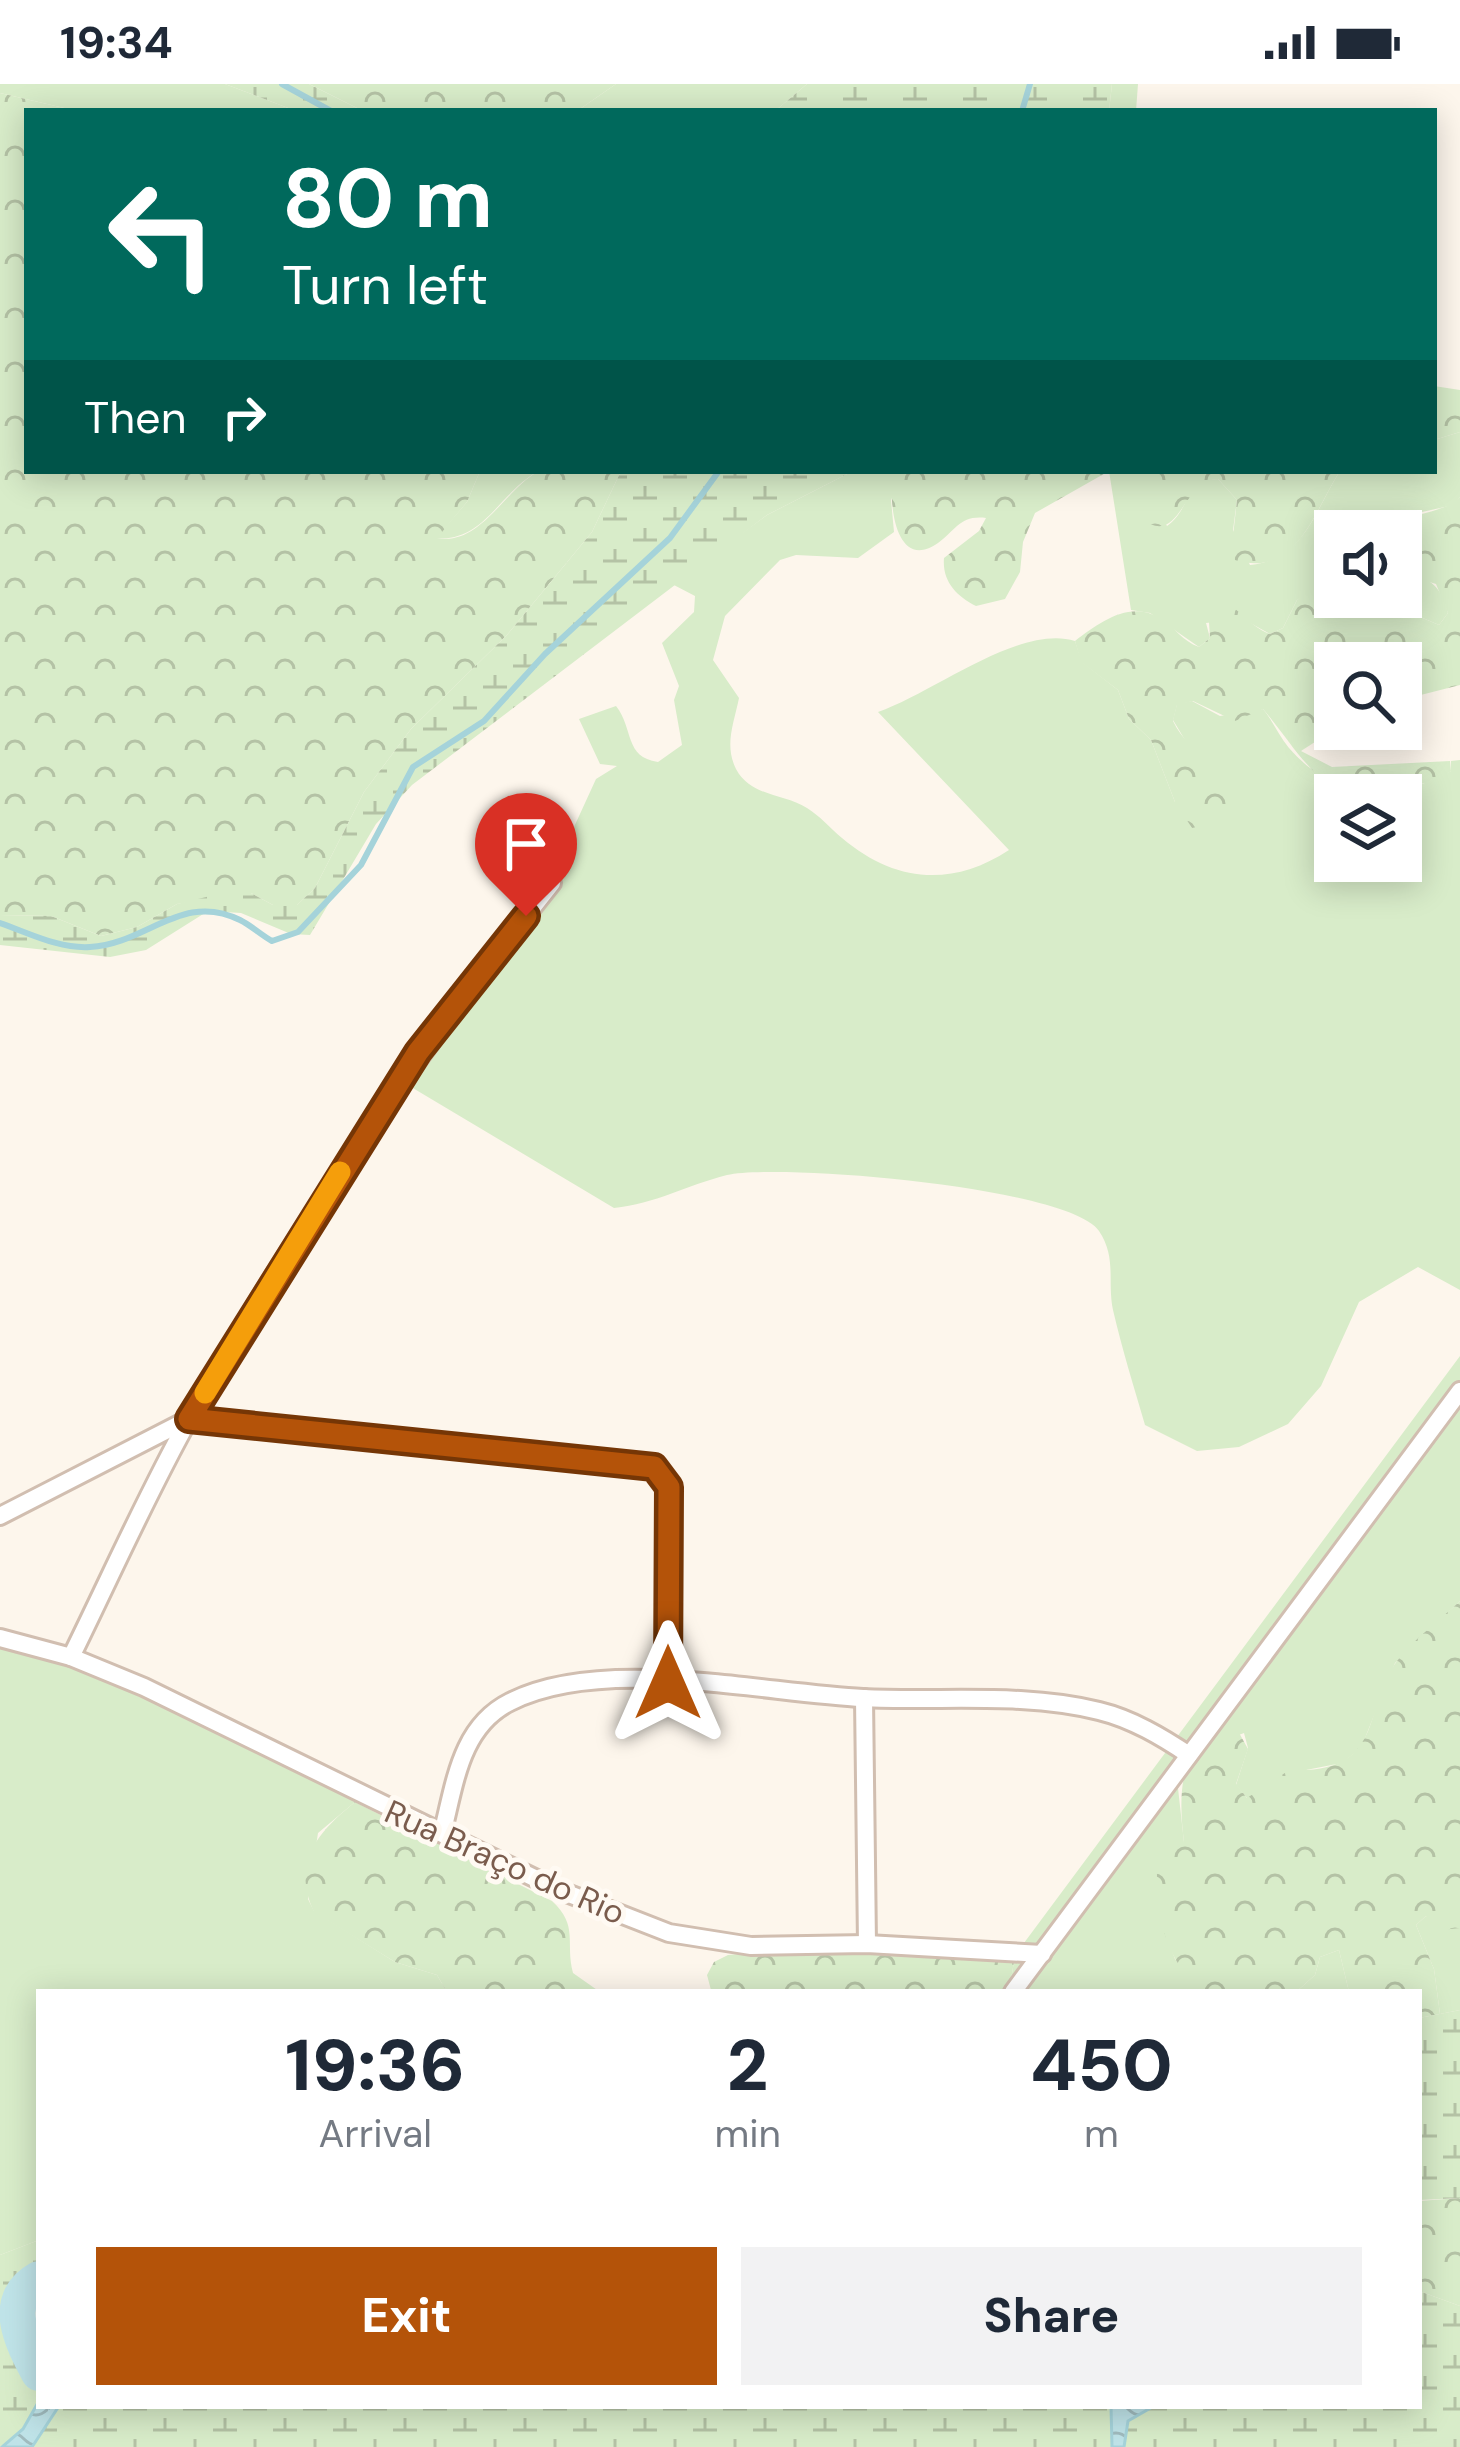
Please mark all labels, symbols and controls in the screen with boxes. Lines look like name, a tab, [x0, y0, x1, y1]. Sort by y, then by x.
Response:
text: 19:34	[60, 13, 173, 72]
text: 80 m	[282, 144, 493, 253]
icon: left	[84, 156, 240, 312]
text: Turn left	[282, 250, 488, 321]
icon: right	[211, 384, 277, 450]
text: Then	[84, 388, 187, 447]
map controls	[1314, 510, 1422, 882]
button: sound	[1314, 510, 1422, 618]
button: search	[1314, 642, 1422, 750]
button: layers	[1314, 774, 1422, 882]
pin	[475, 793, 577, 916]
icon: arrive	[493, 811, 559, 877]
position arrow	[605, 1620, 731, 1746]
street label: Rua Braço do Rio	[378, 1790, 632, 1934]
text: 19:36	[285, 2019, 465, 2112]
text: 2	[727, 2019, 768, 2112]
text: 450	[1030, 2019, 1173, 2112]
text: Arrival	[318, 2108, 432, 2159]
text: min	[714, 2108, 781, 2159]
text: m	[1084, 2108, 1119, 2159]
button: Exit	[96, 2247, 717, 2385]
button: Share	[741, 2247, 1362, 2385]

